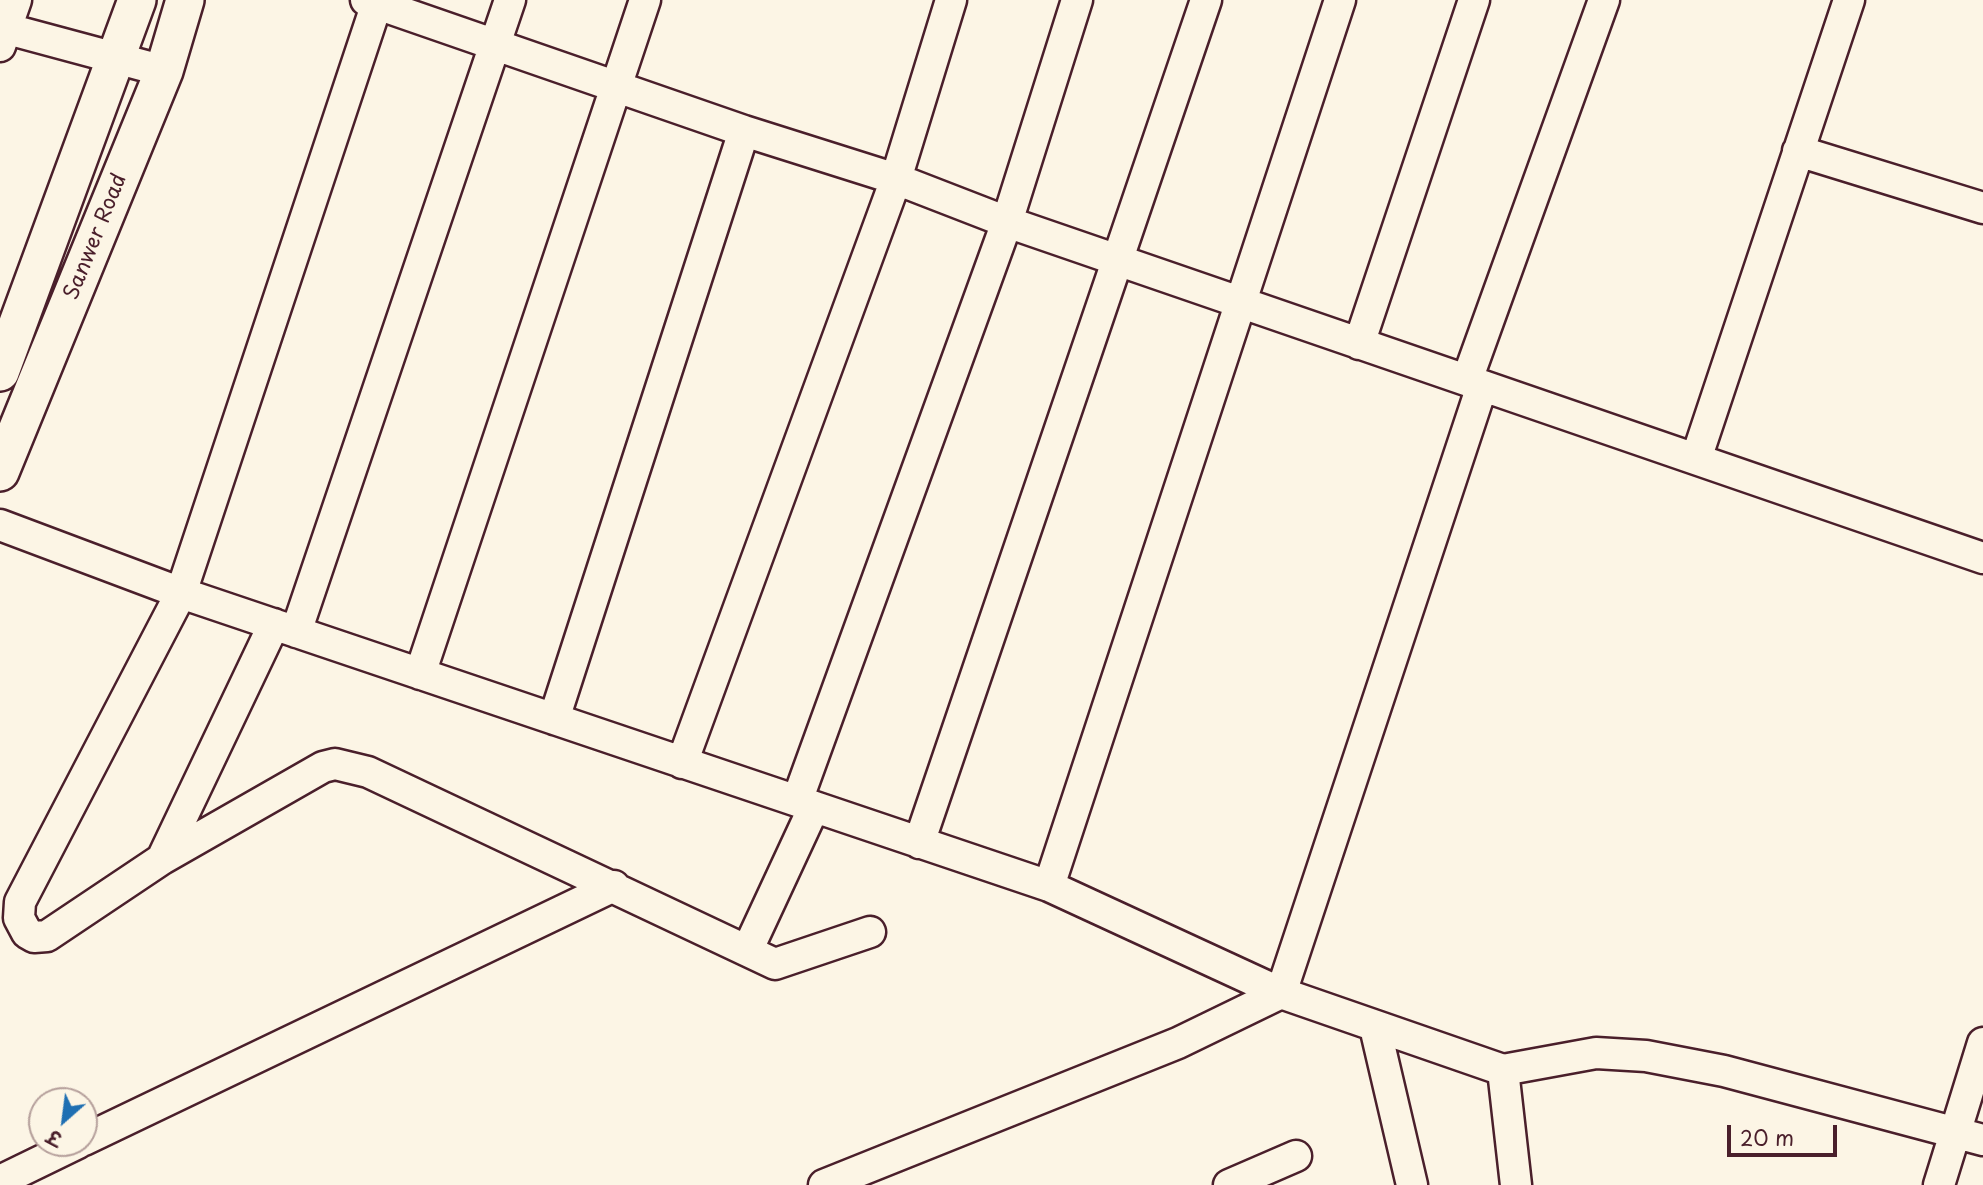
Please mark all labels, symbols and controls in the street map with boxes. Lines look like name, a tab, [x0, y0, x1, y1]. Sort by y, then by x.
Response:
street label: Sanwer Road	[59, 170, 133, 304]
north arrow	[28, 1087, 98, 1157]
scale bar	[1731, 1112, 1841, 1156]
text: 20 m	[1740, 1121, 1794, 1153]
text: उ	[42, 1123, 66, 1154]

